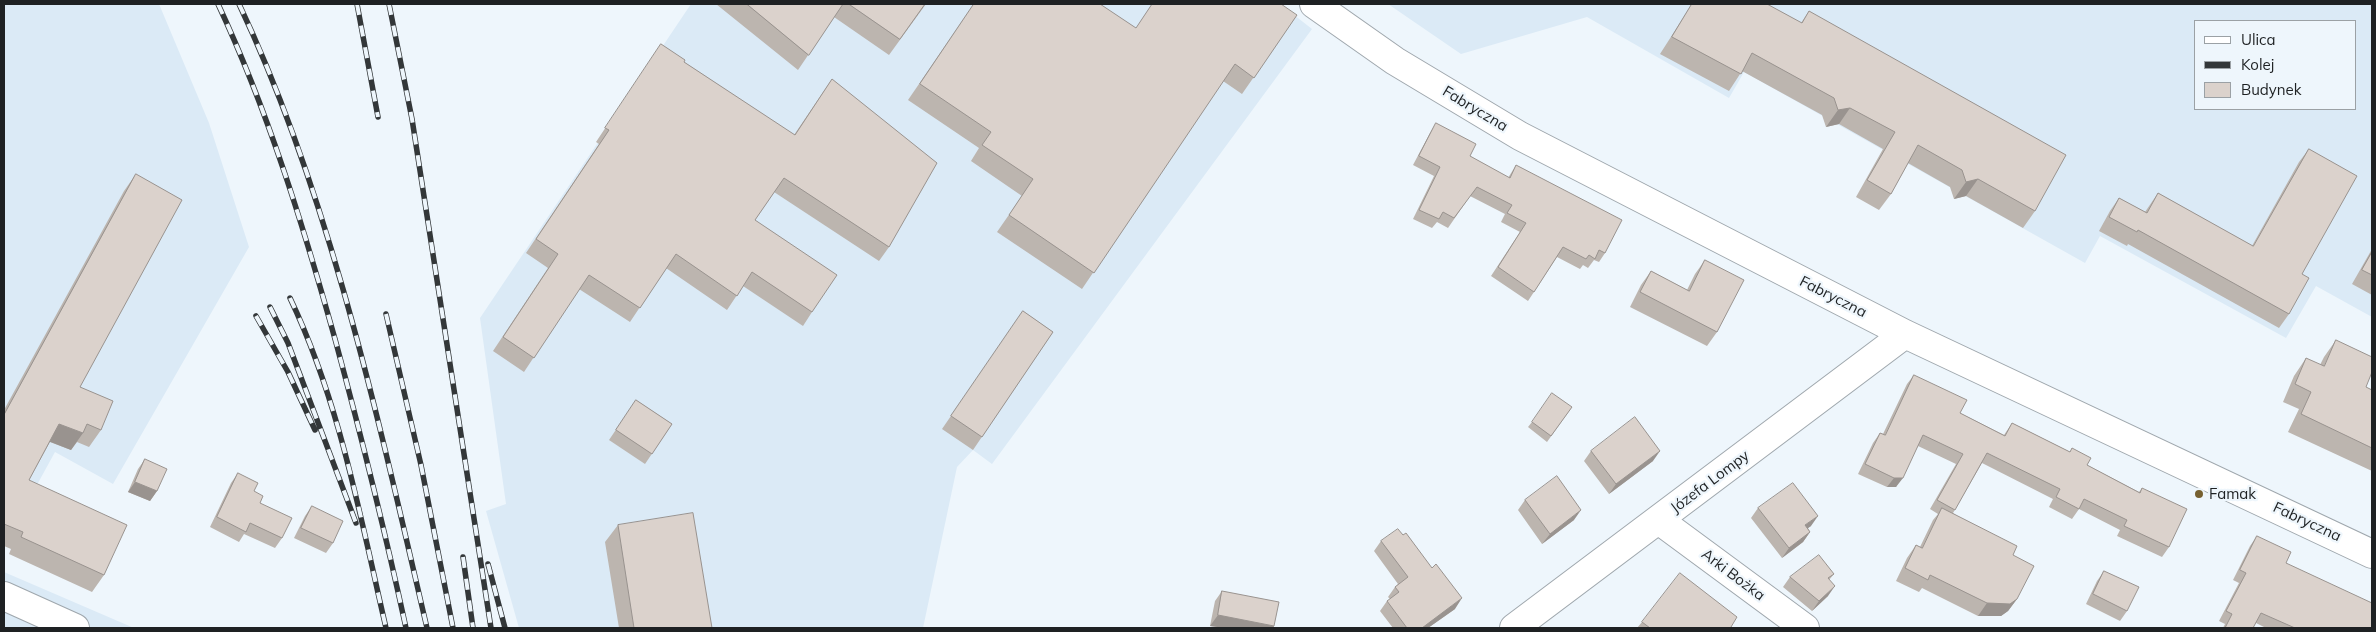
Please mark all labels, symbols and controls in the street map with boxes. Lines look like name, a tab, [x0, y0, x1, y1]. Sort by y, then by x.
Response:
legend	[2194, 20, 2356, 110]
text: Ulica	[2241, 30, 2275, 49]
text: Kolej	[2241, 55, 2274, 74]
text: Budynek	[2241, 80, 2302, 99]
street label: Fabryczna	[1439, 83, 1511, 135]
street label: Fabryczna	[1796, 272, 1870, 322]
street label: Józefa Lompy	[1667, 447, 1753, 517]
place label: Famak	[2209, 485, 2256, 503]
marker: Famak	[2193, 488, 2205, 500]
street label: Fabryczna	[2270, 498, 2344, 546]
street label: Arki Bożka	[1698, 545, 1768, 605]

